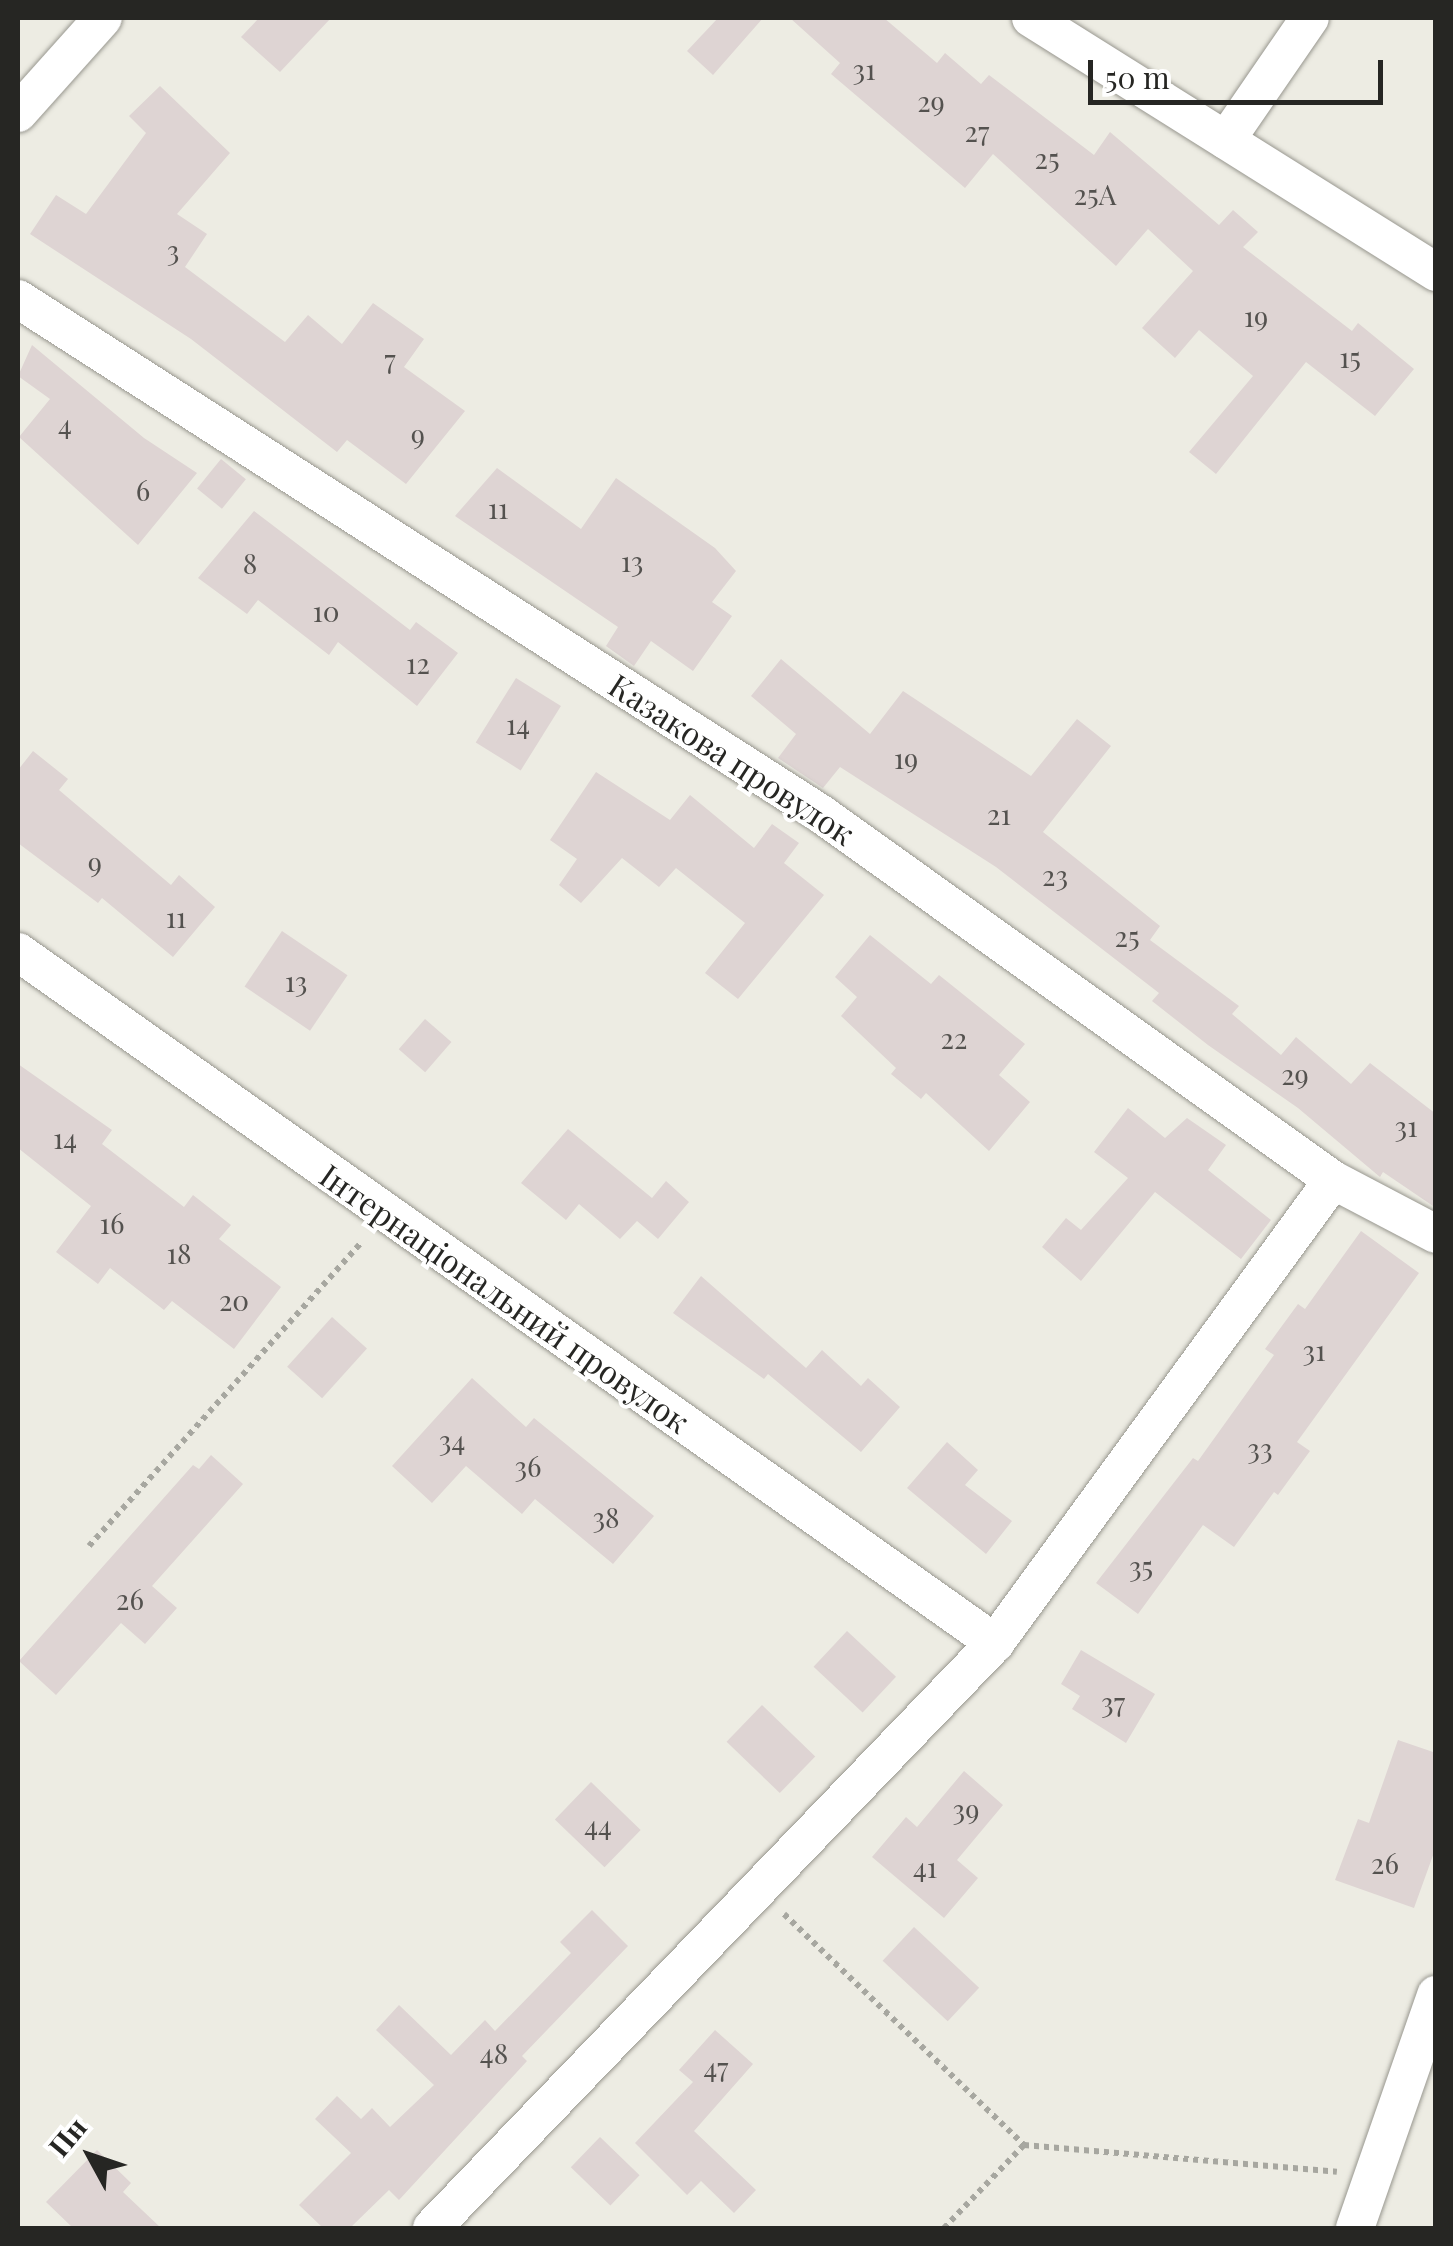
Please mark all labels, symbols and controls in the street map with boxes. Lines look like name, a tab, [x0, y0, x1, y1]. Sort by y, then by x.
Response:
scale bar	[1093, 40, 1388, 102]
house number: 31	[853, 52, 875, 86]
text: 50 m	[1105, 57, 1170, 97]
house number: 29	[917, 84, 945, 118]
house number: 27	[965, 114, 989, 148]
house number: 25	[1034, 141, 1060, 175]
house number: 25А	[1074, 177, 1116, 211]
house number: 3	[167, 233, 179, 267]
house number: 19	[1244, 299, 1268, 333]
house number: 15	[1339, 340, 1361, 374]
house number: 7	[384, 342, 396, 376]
house number: 4	[58, 407, 72, 441]
house number: 9	[411, 417, 425, 451]
house number: 6	[136, 473, 150, 507]
house number: 11	[488, 491, 508, 525]
house number: 13	[621, 544, 643, 578]
house number: 8	[243, 546, 257, 580]
house number: 10	[312, 594, 340, 628]
house number: 12	[406, 646, 430, 680]
street label: Казакова провулок	[602, 665, 862, 853]
house number: 14	[506, 707, 530, 741]
house number: 19	[894, 741, 918, 775]
house number: 21	[987, 797, 1011, 831]
house number: 9	[88, 845, 102, 879]
house number: 23	[1042, 858, 1068, 892]
house number: 11	[166, 900, 186, 934]
house number: 25	[1114, 919, 1140, 953]
house number: 13	[285, 964, 307, 998]
house number: 22	[941, 1021, 967, 1055]
house number: 29	[1281, 1057, 1309, 1091]
house number: 31	[1395, 1109, 1417, 1143]
house number: 14	[53, 1121, 77, 1155]
street label: Інтернаціональний провулок	[313, 1155, 697, 1441]
house number: 16	[100, 1206, 124, 1240]
house number: 18	[167, 1236, 191, 1270]
house number: 20	[219, 1283, 249, 1317]
house number: 31	[1303, 1333, 1325, 1367]
house number: 34	[439, 1423, 465, 1457]
house number: 33	[1247, 1431, 1273, 1465]
house number: 36	[514, 1449, 542, 1483]
house number: 38	[592, 1500, 620, 1534]
house number: 35	[1129, 1549, 1153, 1583]
house number: 26	[116, 1582, 144, 1616]
house number: 37	[1101, 1685, 1125, 1719]
house number: 39	[953, 1792, 979, 1826]
house number: 44	[584, 1808, 612, 1842]
house number: 26	[1371, 1846, 1399, 1880]
house number: 41	[913, 1850, 937, 1884]
house number: 48	[480, 2036, 508, 2070]
house number: 47	[704, 2050, 728, 2084]
north arrow	[40, 2106, 140, 2206]
text: Пн	[40, 2109, 94, 2164]

